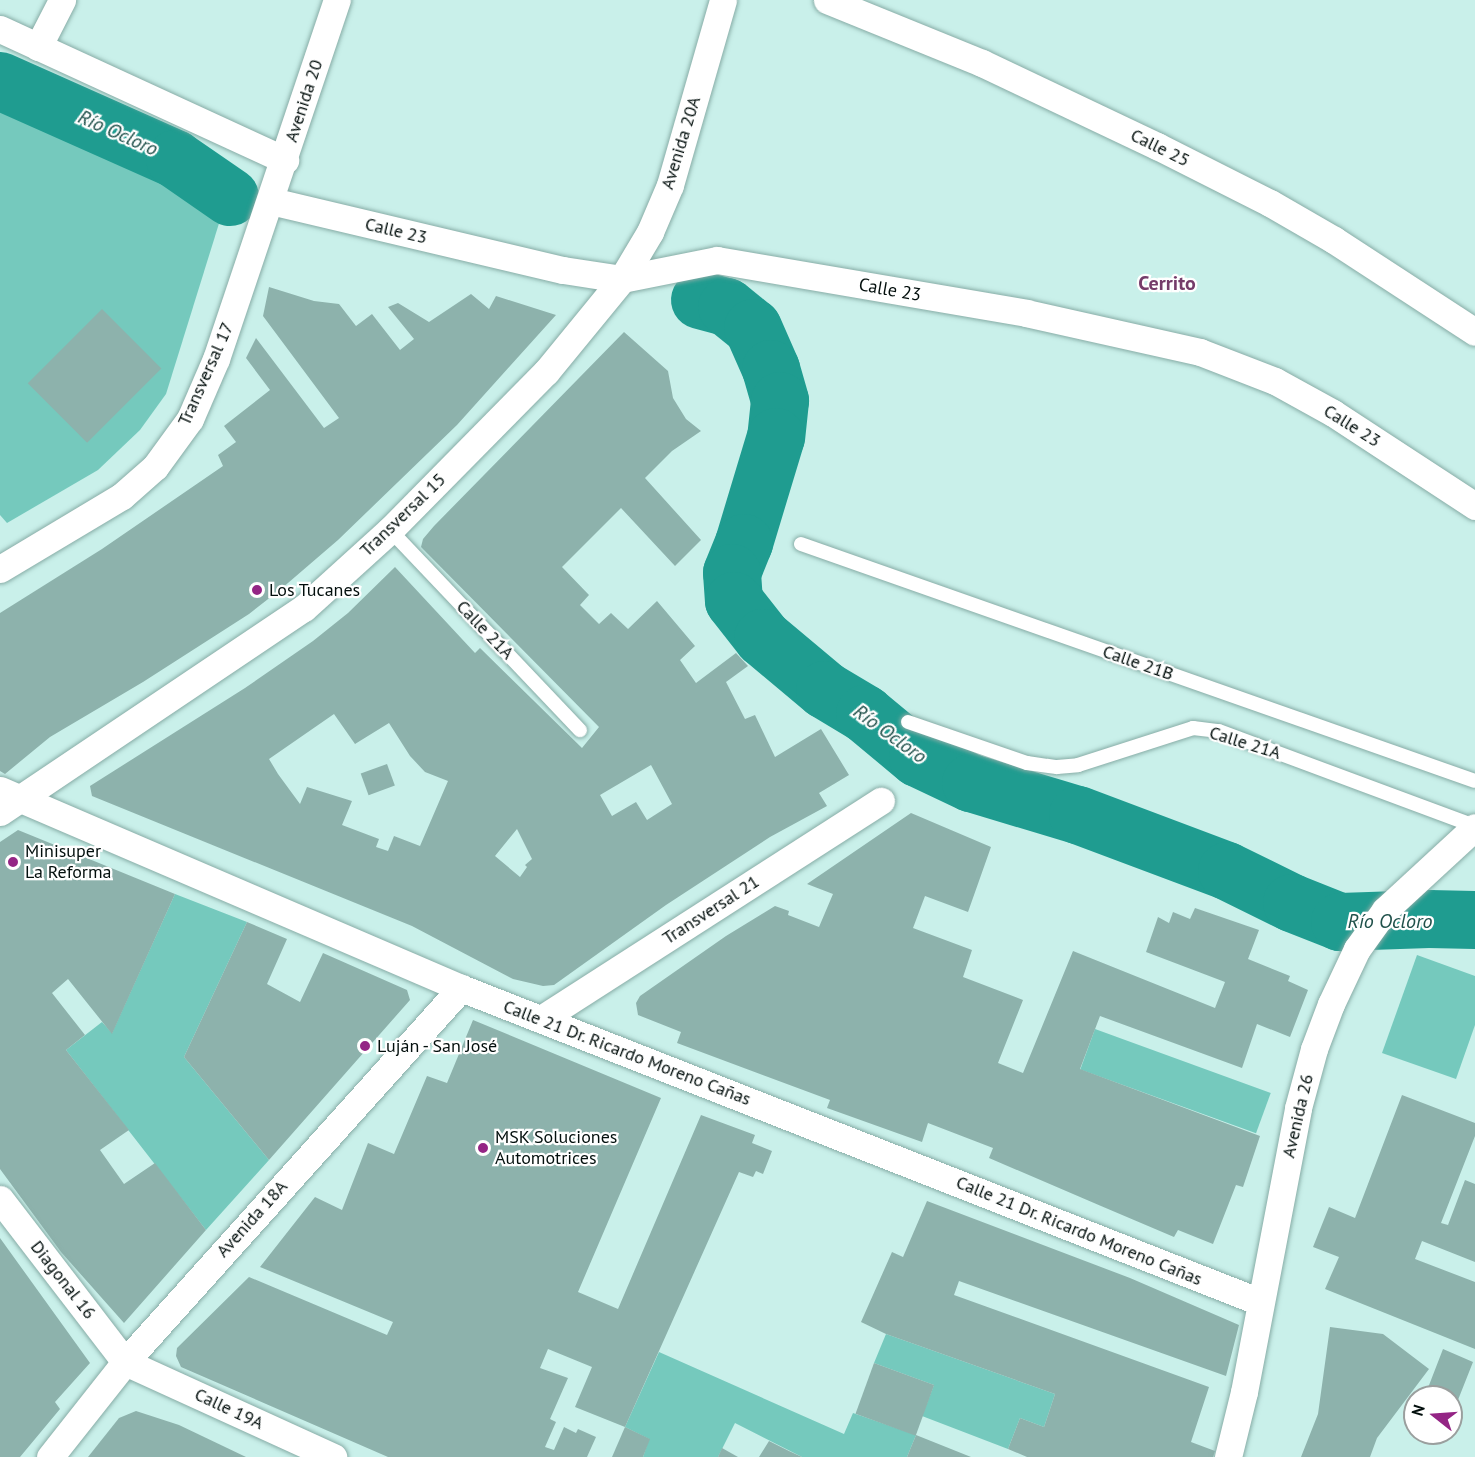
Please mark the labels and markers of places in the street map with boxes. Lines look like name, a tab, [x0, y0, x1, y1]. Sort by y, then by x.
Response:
place label: Los Tucanes	[269, 579, 361, 601]
marker: Los Tucanes	[250, 583, 264, 597]
place label: Minisuper La Reforma	[25, 841, 112, 884]
marker: Minisuper La Reforma	[6, 855, 20, 869]
place label: Luján - San José	[377, 1035, 500, 1057]
marker: Luján - San José	[358, 1039, 372, 1053]
place label: MSK Soluciones Automotrices	[495, 1127, 618, 1170]
marker: MSK Soluciones Automotrices	[476, 1141, 490, 1155]

